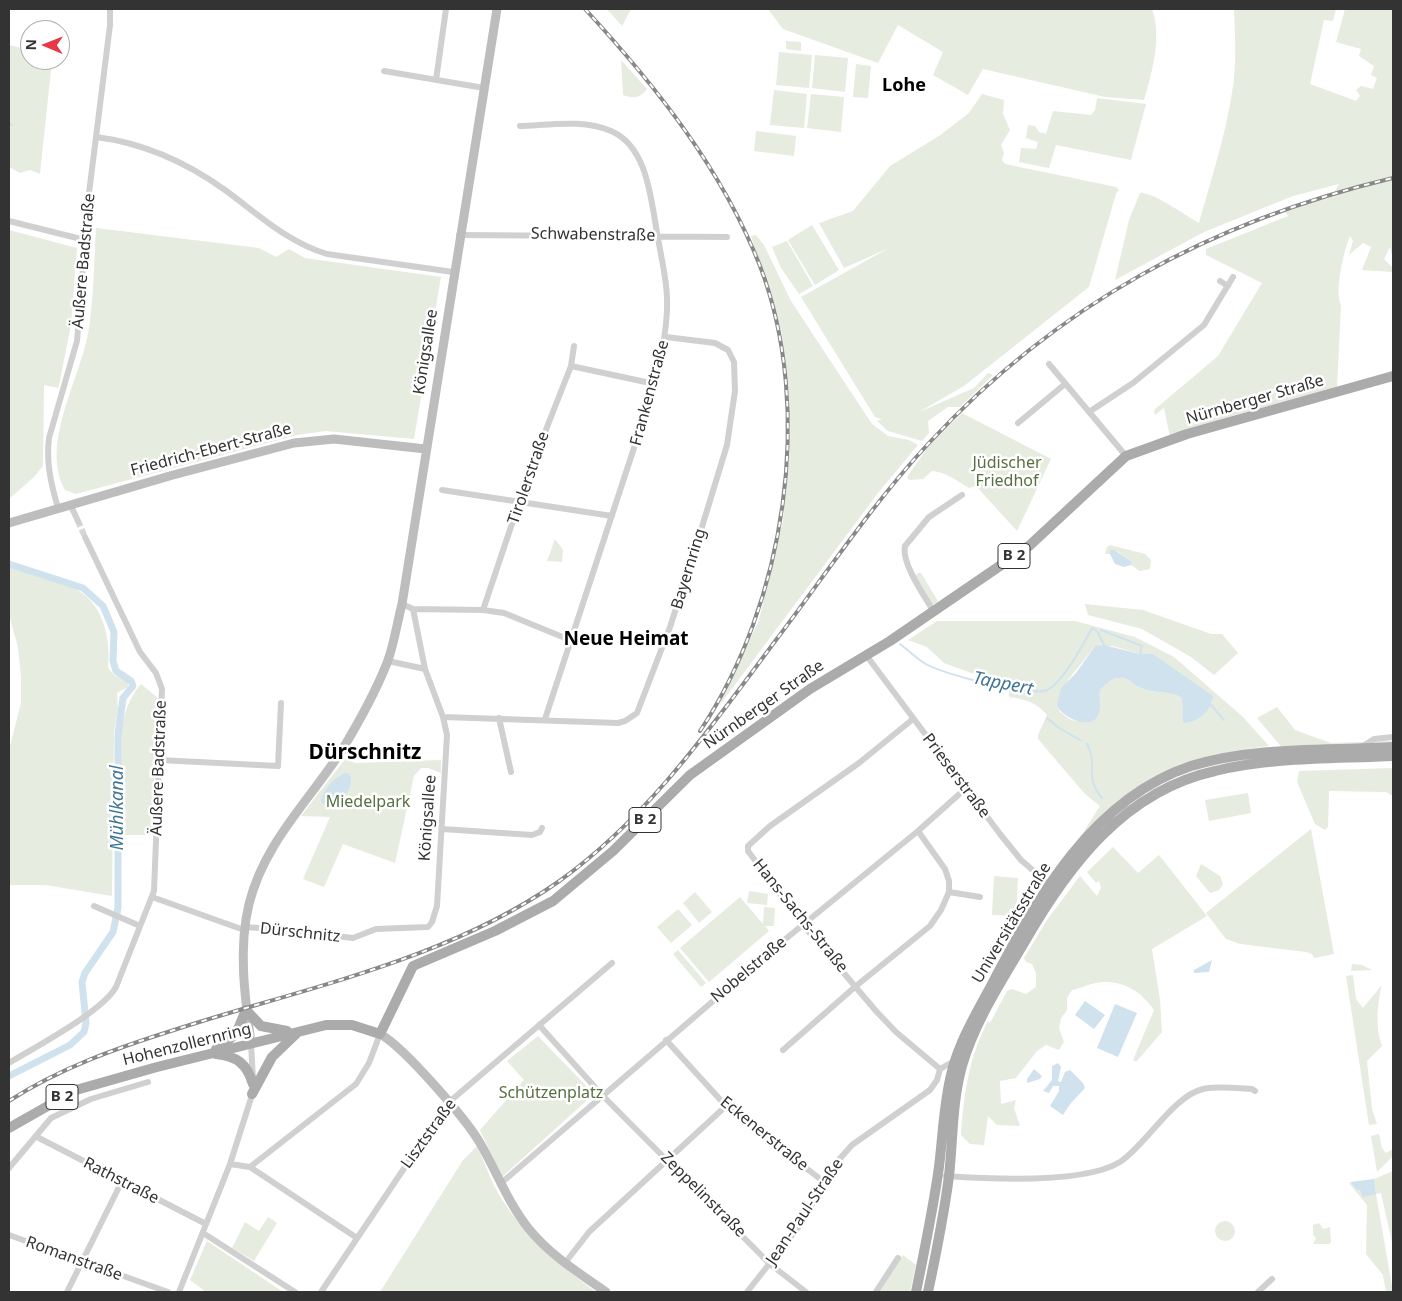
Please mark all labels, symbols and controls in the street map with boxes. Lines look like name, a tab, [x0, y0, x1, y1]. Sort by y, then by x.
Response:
north arrow	[20, 20, 70, 70]
text: N	[21, 39, 40, 51]
district label: Lohe	[882, 75, 926, 97]
street label: Äußere Badstraße	[69, 193, 99, 329]
street label: Schwabenstraße	[531, 224, 655, 246]
street label: Königsallee	[410, 308, 442, 396]
street label: Frankenstraße	[627, 338, 673, 448]
street label: Nürnberger Straße	[1184, 371, 1326, 429]
street label: Friedrich-Ebert-Straße	[129, 419, 293, 481]
street label: Tirolerstraße	[504, 429, 554, 527]
park label: Jüdischer Friedhof	[972, 453, 1042, 491]
street label: Bayernring	[668, 526, 710, 612]
road number: B 2	[998, 544, 1030, 568]
district label: Neue Heimat	[563, 629, 689, 651]
street label: Nürnberger Straße	[700, 656, 828, 754]
water label: Tappert	[971, 668, 1035, 700]
street label: Äußere Badstraße	[147, 700, 171, 836]
street label: Prieserstraße	[918, 730, 994, 822]
district label: Dürschnitz	[309, 740, 421, 766]
water label: Mühlkanal	[107, 765, 129, 851]
street label: Königsallee	[415, 774, 441, 862]
park label: Miedelpark	[326, 792, 410, 812]
road number: B 2	[629, 808, 661, 832]
street label: Hans-Sachs-Straße	[748, 855, 852, 977]
street label: Universitätsstraße	[968, 859, 1056, 987]
street label: Dürschnitz	[259, 919, 341, 947]
street label: Nobelstraße	[707, 933, 791, 1007]
street label: Hohenzollernring	[121, 1020, 253, 1070]
park label: Schützenplatz	[499, 1083, 603, 1103]
road number: B 2	[46, 1084, 78, 1110]
street label: Eckenerstraße	[716, 1093, 812, 1175]
street label: Lisztstraße	[397, 1095, 461, 1173]
street label: Zeppelinstraße	[656, 1148, 750, 1242]
street label: Rathstraße	[80, 1154, 162, 1208]
street label: Jean-Paul-Straße	[762, 1155, 848, 1269]
street label: Romanstraße	[23, 1233, 125, 1285]

